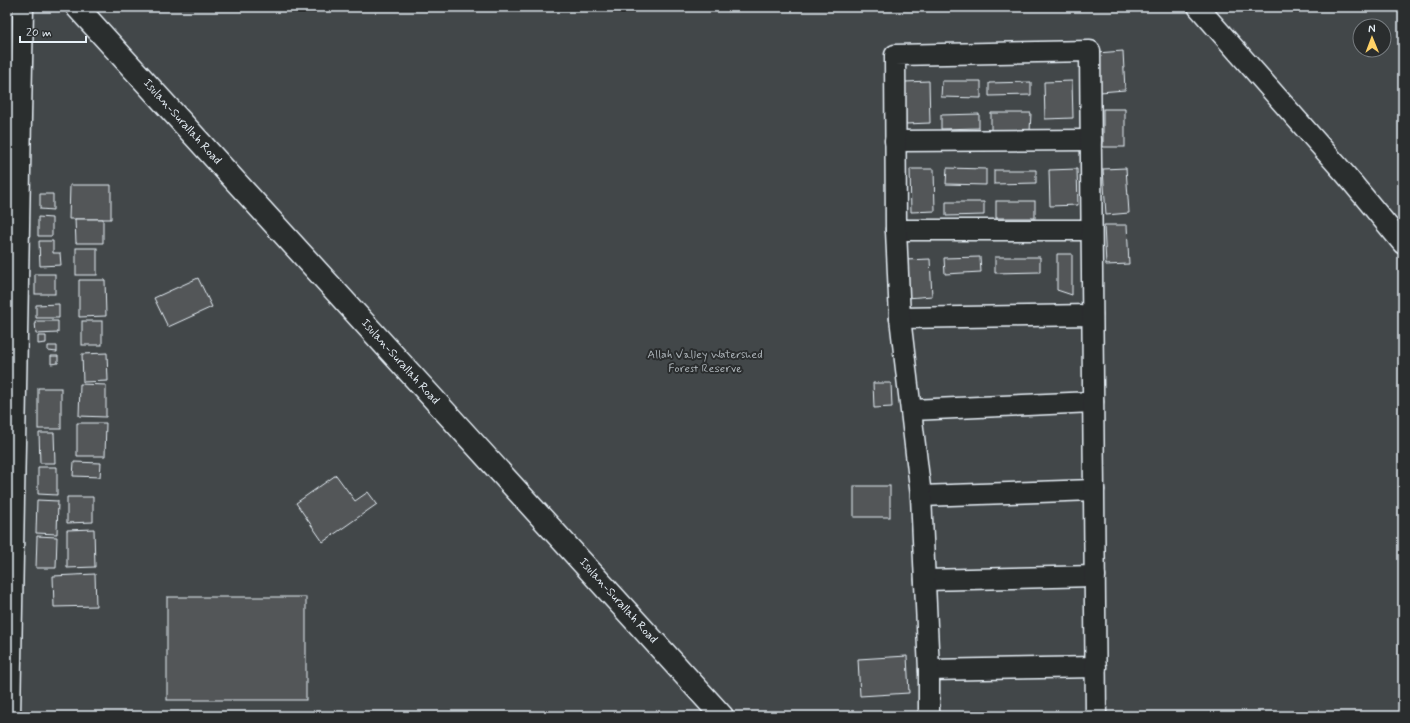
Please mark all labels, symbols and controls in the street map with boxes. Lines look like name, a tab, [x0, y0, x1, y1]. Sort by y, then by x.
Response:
scale bar	[20, 18, 86, 44]
north arrow	[1352, 18, 1392, 58]
text: N	[1368, 22, 1376, 36]
text: 20 m	[26, 25, 52, 41]
street label: Isulan-Surallah Road	[139, 76, 225, 168]
street label: Isulan-Surallah Road	[357, 316, 443, 408]
park label: Allah Valley Watershed Forest Reserve	[647, 347, 763, 377]
street label: Isulan-Surallah Road	[575, 555, 661, 647]

